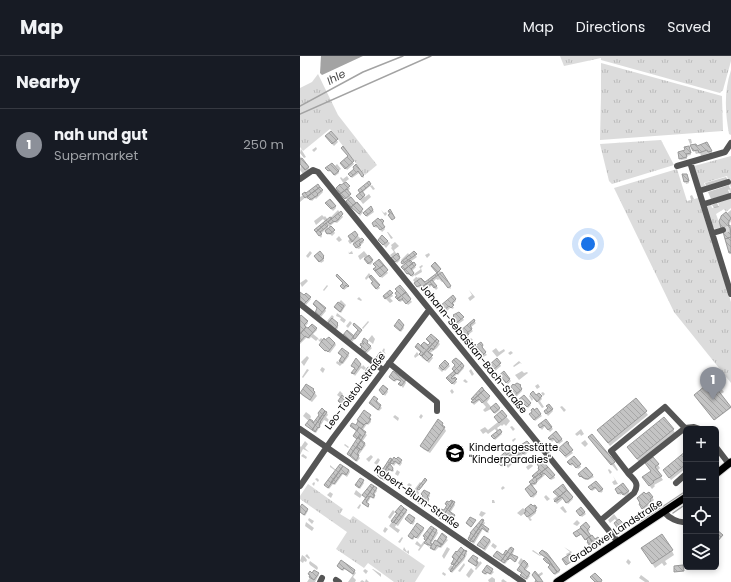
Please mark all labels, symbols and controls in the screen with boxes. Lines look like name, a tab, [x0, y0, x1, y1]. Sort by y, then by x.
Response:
text: Map	[20, 14, 63, 41]
text: Map	[523, 17, 554, 37]
text: Directions	[576, 17, 645, 37]
text: Saved	[667, 17, 711, 37]
water label: Ihle	[324, 65, 348, 89]
text: Nearby	[16, 70, 80, 94]
text: nah und gut	[54, 124, 148, 145]
text: 1	[27, 135, 31, 154]
text: 250 m	[243, 135, 284, 154]
text: Supermarket	[54, 146, 138, 165]
your location	[578, 234, 598, 254]
street label: Johann-Sebastian-Bach-Straße	[417, 281, 531, 417]
street label: Leo-Tolstoi-Straße	[321, 349, 389, 433]
pin: 1	[700, 367, 726, 400]
map controls	[683, 426, 719, 570]
button: +	[683, 426, 719, 462]
place label: Kindertagesstätte "Kinderparadies"	[469, 440, 558, 467]
school or university icon: Kindertagesstätte "Kinderparadies"	[444, 442, 466, 464]
street label: Robert-Blum-Straße	[371, 462, 463, 532]
button: −	[683, 462, 719, 498]
street label: Grabower Landstraße	[566, 495, 666, 567]
button: locate	[683, 498, 719, 534]
button: layers	[683, 534, 719, 570]

